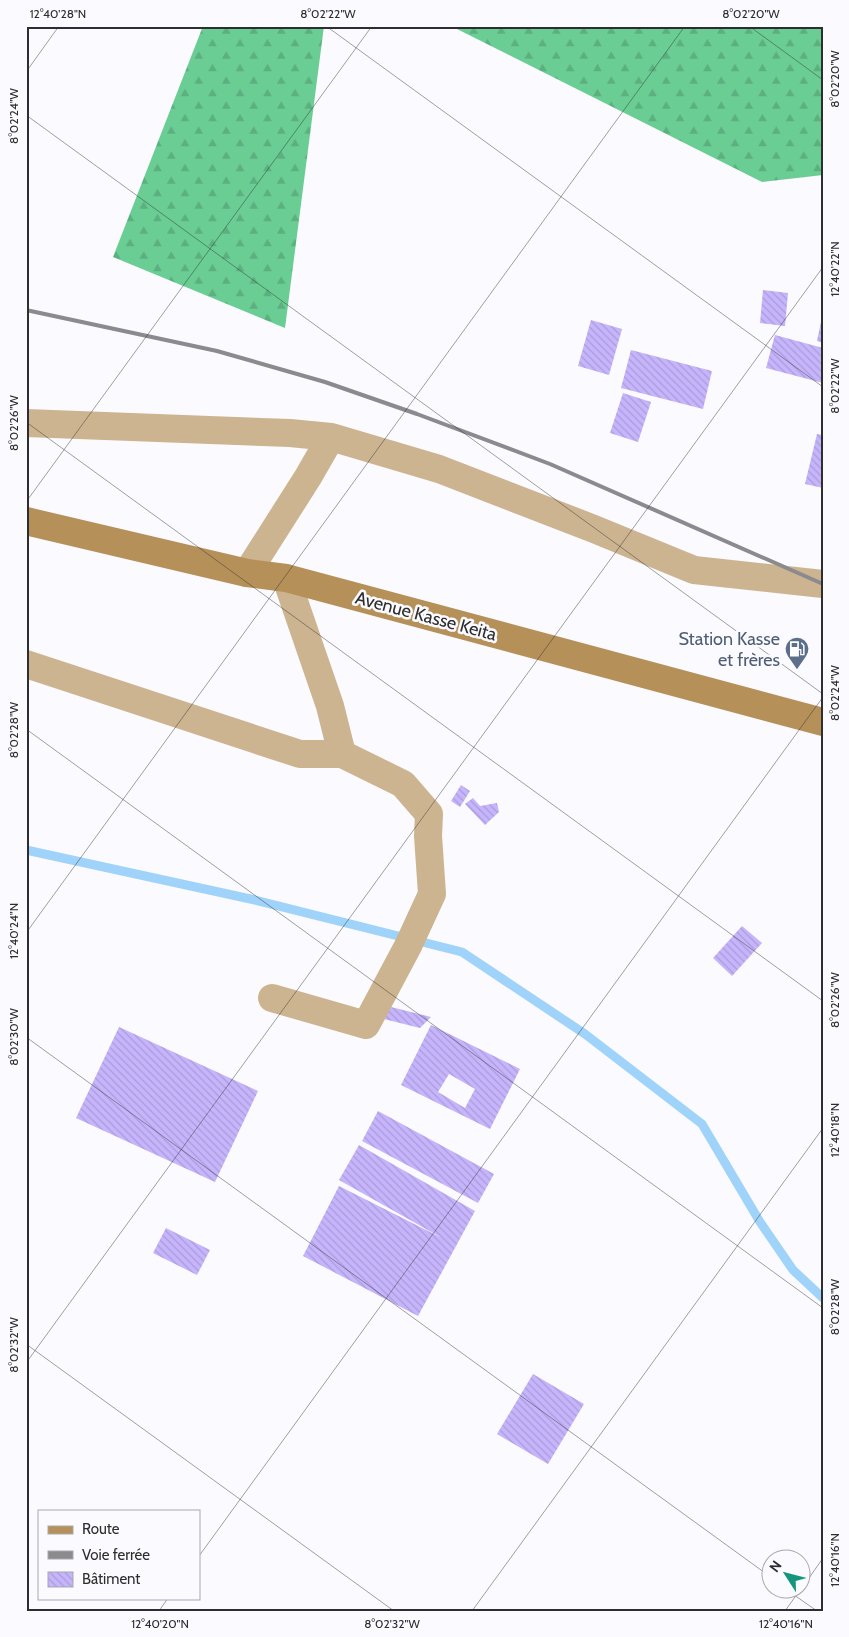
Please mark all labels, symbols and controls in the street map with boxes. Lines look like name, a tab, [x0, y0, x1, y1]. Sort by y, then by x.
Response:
text: 12°40'28"N	[30, 6, 86, 21]
text: 8°02'22"W	[300, 6, 356, 21]
text: 8°02'20"W	[722, 6, 780, 21]
text: 8°02'20"W	[827, 50, 842, 108]
text: 8°02'24"W	[6, 87, 21, 144]
text: 12°40'22"N	[827, 241, 842, 297]
text: 8°02'22"W	[827, 358, 842, 414]
text: 8°02'26"W	[6, 394, 21, 451]
street label: Avenue Kasse Keita	[353, 587, 499, 646]
place label: Station Kasse et frères	[678, 628, 780, 671]
fuel station icon: Station Kasse et frères	[784, 636, 810, 670]
text: 8°02'24"W	[827, 664, 842, 721]
text: 8°02'28"W	[6, 701, 21, 758]
text: 12°40'24"N	[6, 903, 21, 959]
text: 8°02'26"W	[827, 971, 842, 1028]
text: 8°02'30"W	[6, 1008, 21, 1066]
text: 12°40'18"N	[827, 1103, 842, 1157]
text: 8°02'28"W	[827, 1278, 842, 1335]
text: 8°02'32"W	[6, 1317, 21, 1373]
legend	[38, 1510, 200, 1600]
text: Route	[82, 1520, 120, 1538]
text: 12°40'16"N	[827, 1533, 842, 1587]
text: Voie ferrée	[82, 1546, 150, 1564]
north arrow	[762, 1550, 812, 1600]
text: N	[765, 1557, 786, 1576]
text: Bâtiment	[82, 1570, 140, 1588]
text: 12°40'20"N	[131, 1616, 189, 1631]
text: 8°02'32"W	[364, 1616, 420, 1631]
text: 12°40'16"N	[759, 1616, 813, 1631]

